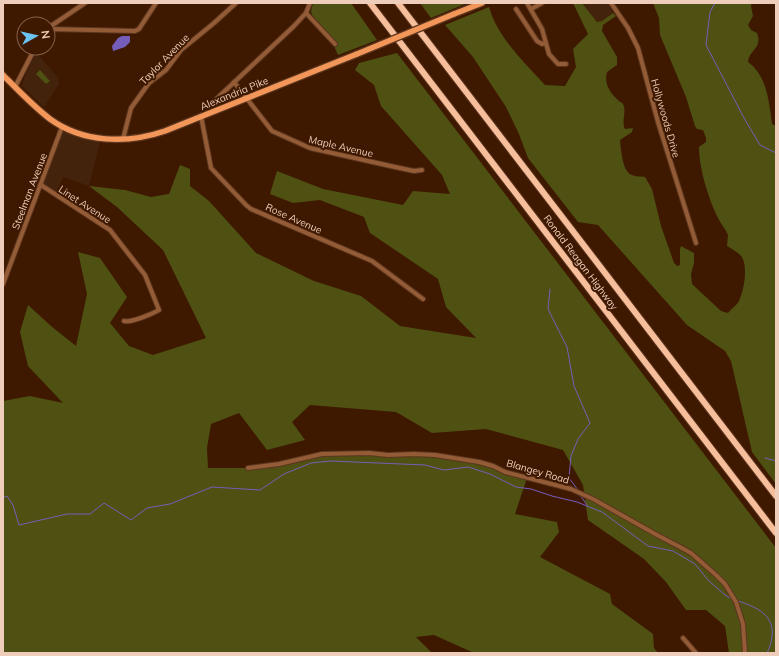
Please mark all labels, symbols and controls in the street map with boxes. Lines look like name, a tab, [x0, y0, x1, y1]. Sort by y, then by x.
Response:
north arrow	[16, 16, 56, 56]
text: N	[38, 30, 53, 40]
street label: Taylor Avenue	[137, 31, 192, 87]
street label: Alexandria Pike	[198, 74, 270, 113]
street label: Hollywoods Drive	[648, 77, 683, 159]
street label: Maple Avenue	[307, 133, 374, 160]
street label: Steelman Avenue	[9, 151, 50, 231]
street label: Linet Avenue	[56, 183, 113, 226]
street label: Rose Avenue	[264, 200, 324, 237]
street label: Ronald Reagan Highway	[541, 212, 621, 313]
street label: Blangey Road	[505, 456, 571, 487]

